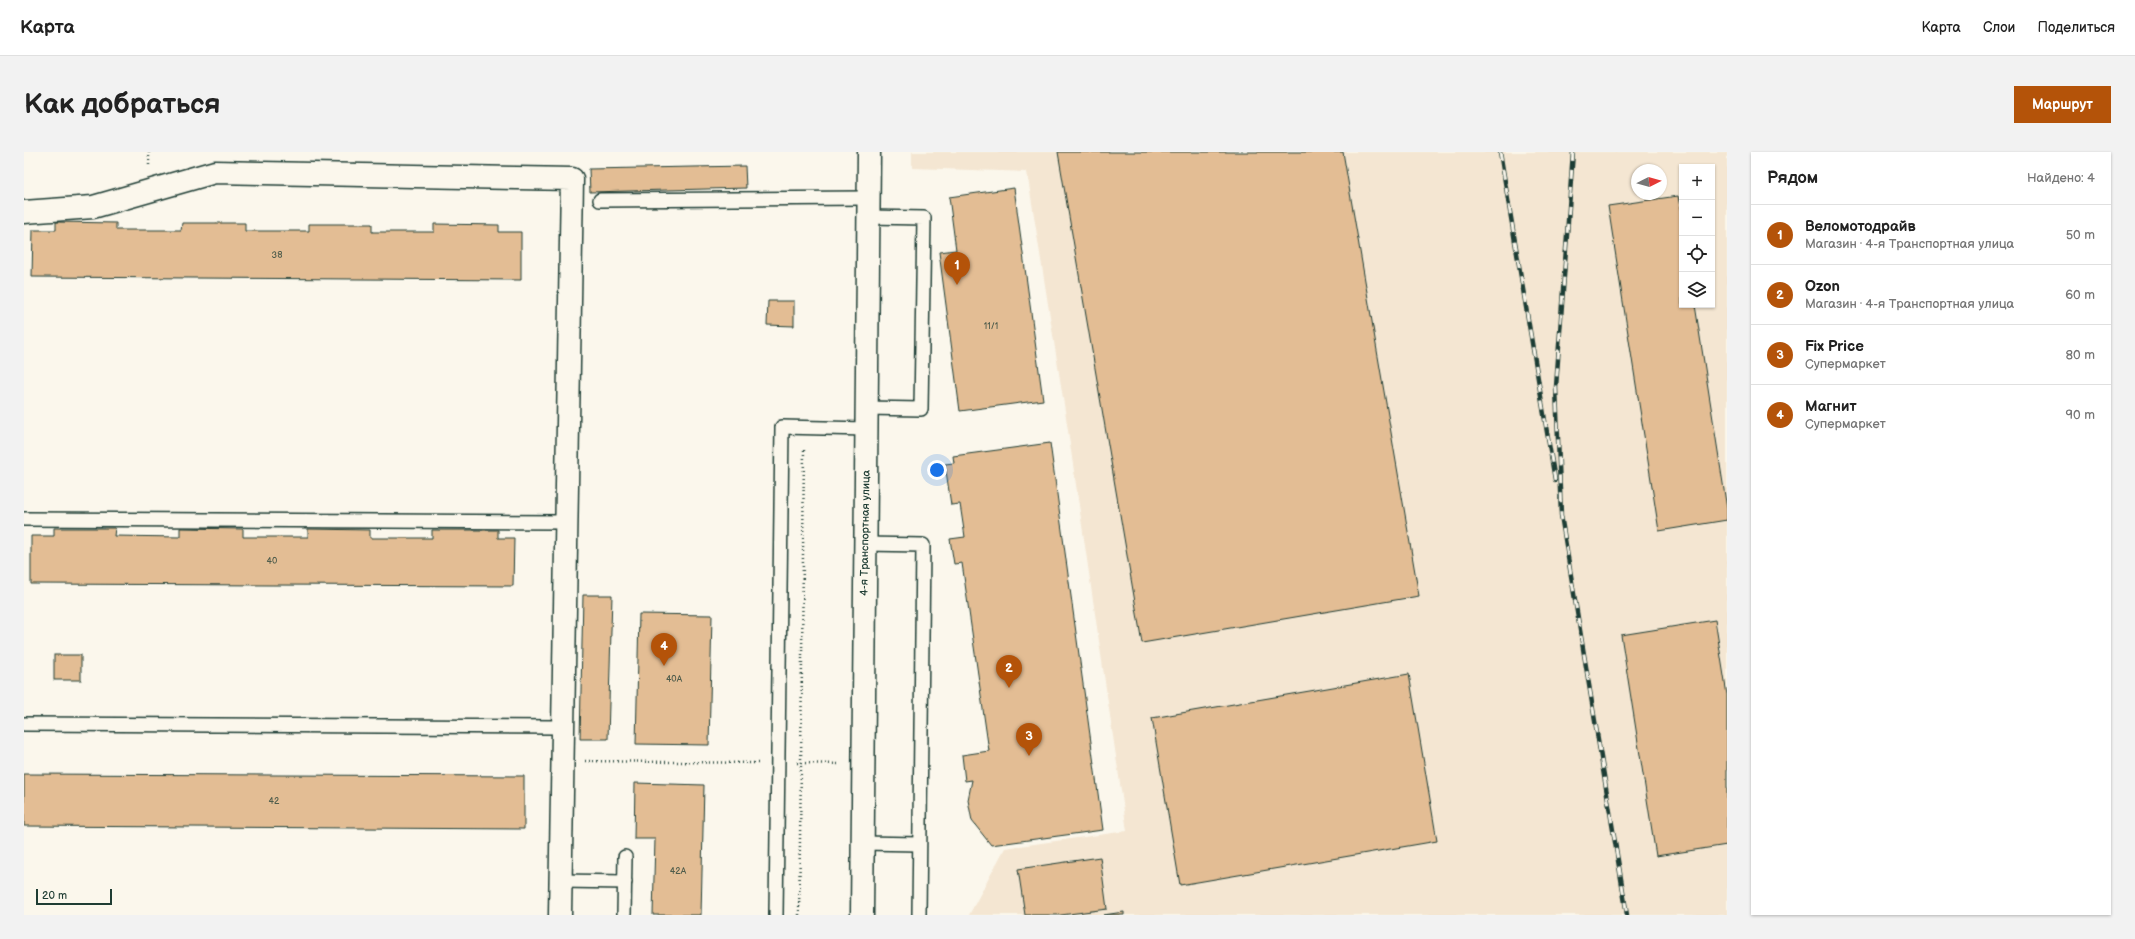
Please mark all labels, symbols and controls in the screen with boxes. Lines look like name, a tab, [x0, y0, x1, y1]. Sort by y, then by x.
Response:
text: Карта	[20, 16, 74, 39]
text: Карта	[1921, 19, 1961, 36]
text: Слои	[1983, 19, 2015, 36]
text: Поделиться	[2037, 19, 2115, 36]
button: Маршрут	[2014, 86, 2111, 123]
text: Как добраться	[24, 88, 221, 121]
north arrow	[1631, 164, 1667, 200]
map controls	[1679, 164, 1715, 308]
button: +	[1679, 164, 1715, 200]
text: Рядом	[1767, 168, 1818, 188]
text: Найдено: 4	[2027, 170, 2095, 186]
button: −	[1679, 200, 1715, 236]
text: Веломотодрайв	[1805, 217, 1916, 236]
text: 1	[1777, 227, 1783, 243]
text: 50 m	[2066, 227, 2095, 243]
button: locate	[1679, 236, 1715, 272]
text: Магазин · 4-я Транспортная улица	[1805, 236, 2014, 252]
house number: 38	[272, 250, 282, 261]
pin: 1	[944, 252, 970, 285]
button: layers	[1679, 272, 1715, 308]
text: Ozon	[1805, 277, 1840, 296]
text: 2	[1776, 287, 1784, 303]
text: 60 m	[2065, 287, 2095, 303]
text: Магазин · 4-я Транспортная улица	[1805, 296, 2014, 312]
house number: 11/1	[984, 321, 998, 332]
text: Fix Price	[1805, 337, 1864, 356]
text: 3	[1776, 347, 1784, 363]
text: 80 m	[2066, 347, 2095, 363]
text: Супермаркет	[1805, 356, 1886, 372]
text: Магнит	[1805, 397, 1857, 416]
text: 4	[1776, 407, 1784, 423]
text: 90 m	[2066, 407, 2095, 423]
text: Супермаркет	[1805, 416, 1886, 432]
your location	[927, 460, 947, 480]
street label: 4-я Транспортная улица	[857, 469, 873, 596]
house number: 40	[267, 556, 277, 567]
pin: 4	[651, 633, 677, 666]
pin: 2	[996, 655, 1022, 688]
house number: 40А	[666, 674, 683, 685]
pin: 3	[1016, 723, 1042, 756]
house number: 42	[269, 796, 280, 807]
house number: 42А	[670, 866, 687, 877]
scale bar	[36, 887, 112, 906]
text: 20 m	[42, 889, 67, 902]

